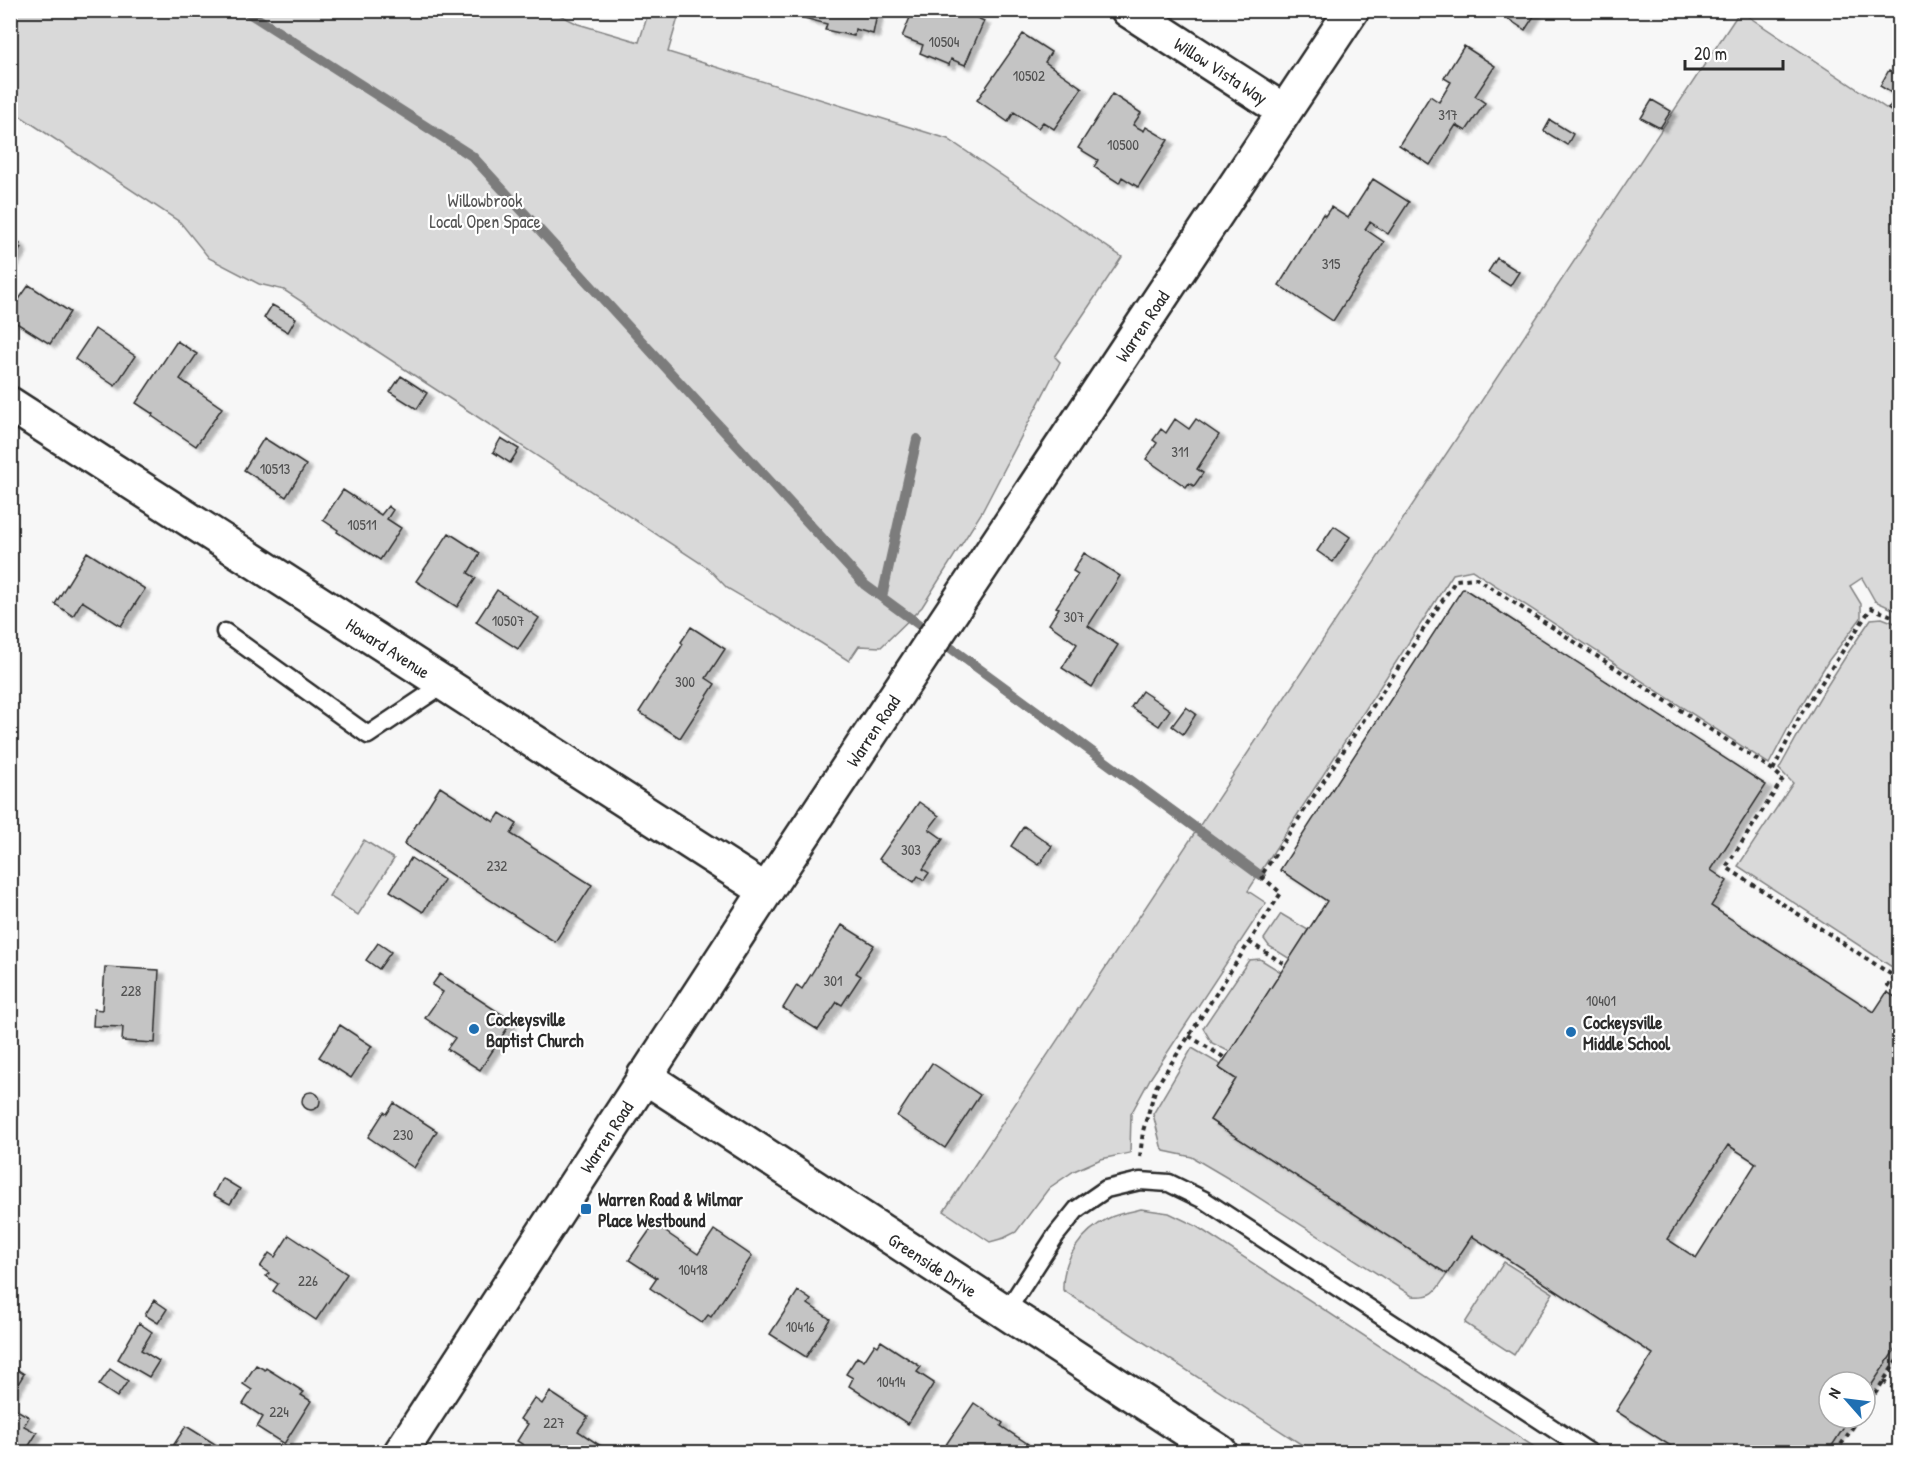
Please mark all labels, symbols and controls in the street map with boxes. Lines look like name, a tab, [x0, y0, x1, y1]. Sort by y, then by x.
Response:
house number: 10504	[929, 31, 960, 52]
street label: Willow Vista Way	[1169, 31, 1273, 110]
scale bar	[1685, 33, 1782, 71]
text: 20 m	[1694, 41, 1727, 66]
house number: 10502	[1013, 65, 1045, 86]
house number: 317	[1438, 104, 1458, 125]
house number: 10500	[1107, 134, 1139, 155]
park label: Willowbrook Local Open Space	[429, 188, 541, 234]
house number: 315	[1322, 253, 1341, 274]
street label: Warren Road	[1109, 285, 1175, 367]
house number: 311	[1171, 441, 1189, 462]
house number: 10513	[260, 458, 291, 479]
house number: 10511	[347, 514, 377, 535]
house number: 307	[1064, 606, 1084, 627]
house number: 10507	[492, 610, 524, 631]
street label: Howard Avenue	[342, 611, 435, 684]
house number: 300	[675, 671, 695, 692]
street label: Warren Road	[840, 690, 906, 771]
house number: 303	[901, 839, 921, 860]
house number: 232	[487, 855, 507, 876]
house number: 301	[824, 970, 842, 991]
house number: 228	[121, 980, 141, 1001]
house number: 10401	[1586, 990, 1616, 1011]
place label: Cockeysville Baptist Church	[486, 1007, 584, 1054]
place label: Cockeysville Middle School	[1583, 1010, 1671, 1056]
marker: Cockeysville Baptist Church	[467, 1022, 481, 1036]
marker: Cockeysville Middle School	[1564, 1025, 1578, 1039]
street label: Warren Road	[573, 1096, 639, 1178]
house number: 230	[393, 1124, 414, 1145]
place label: Warren Road & Wilmar Place Westbound	[598, 1187, 743, 1233]
marker: Warren Road & Wilmar Place Westbound	[579, 1202, 593, 1216]
street label: Greenside Drive	[884, 1226, 982, 1303]
house number: 10418	[678, 1259, 708, 1280]
house number: 226	[298, 1270, 318, 1291]
house number: 10416	[785, 1316, 815, 1337]
north arrow	[1817, 1370, 1877, 1430]
house number: 10414	[877, 1371, 906, 1392]
text: N	[1822, 1384, 1846, 1402]
house number: 224	[269, 1401, 289, 1422]
house number: 227	[543, 1412, 565, 1433]

